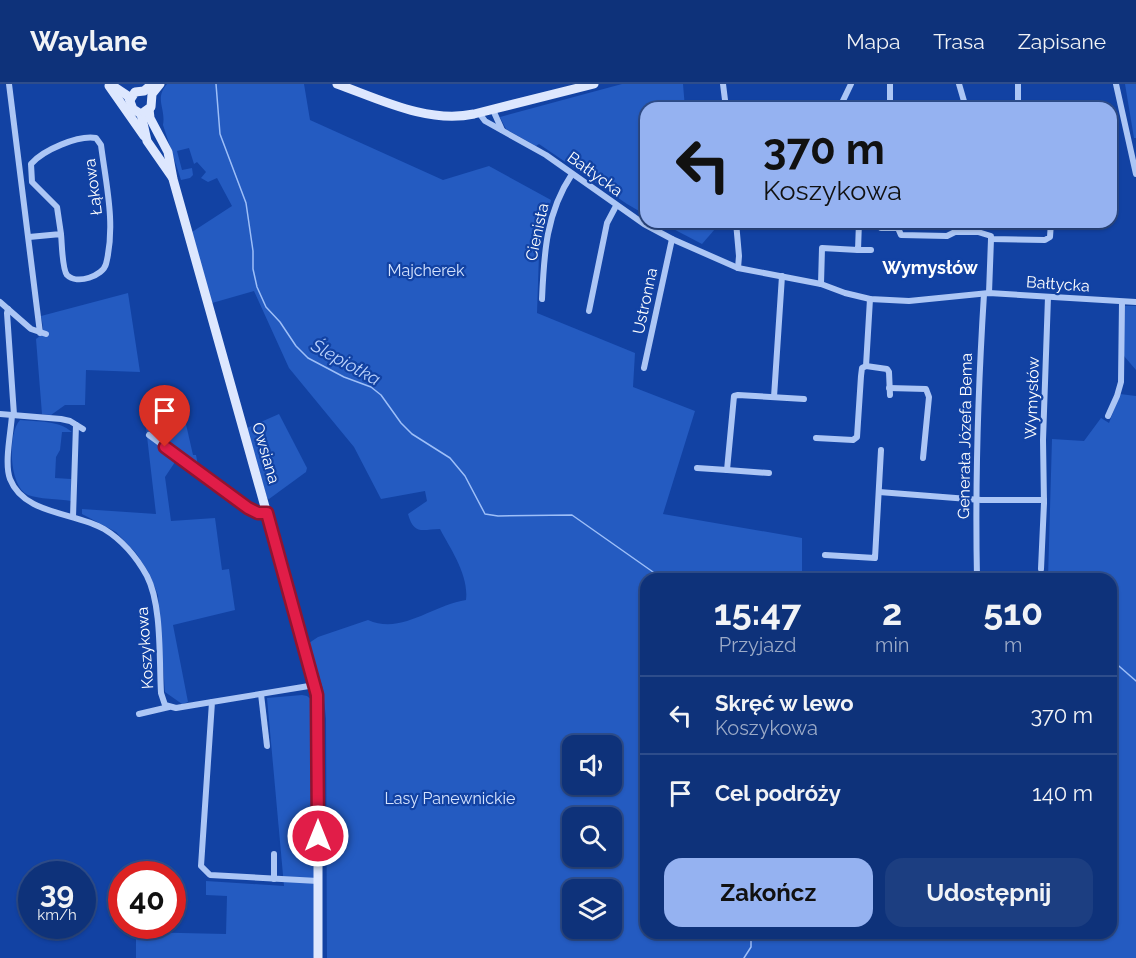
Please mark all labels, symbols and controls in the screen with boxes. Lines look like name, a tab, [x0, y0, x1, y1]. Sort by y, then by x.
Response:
text: Waylane	[30, 25, 147, 58]
text: Mapa	[846, 29, 900, 54]
text: Trasa	[933, 29, 985, 54]
text: Zapisane	[1018, 29, 1106, 54]
text: 370 m	[763, 125, 885, 174]
icon: left	[664, 126, 742, 204]
street label: Bałtycka	[564, 148, 626, 200]
street label: Łąkowa	[80, 158, 106, 216]
text: Koszykowa	[763, 175, 902, 206]
street label: Cienista	[522, 201, 552, 263]
district label: Wymysłów	[882, 257, 979, 278]
park label: Majcherek	[387, 261, 465, 280]
street label: Ustronna	[629, 266, 661, 336]
street label: Bałtycka	[1026, 272, 1090, 296]
water label: Ślepiotka	[307, 333, 385, 390]
street label: Generała Józefa Bema	[954, 353, 976, 519]
street label: Wymysłów	[1021, 356, 1043, 440]
pin	[139, 385, 190, 447]
icon: arrive	[148, 394, 181, 427]
street label: Owsiana	[248, 420, 284, 486]
text: 15:47	[714, 591, 801, 633]
text: 2	[882, 591, 902, 633]
text: 510	[983, 591, 1043, 633]
street label: Koszykowa	[133, 606, 157, 690]
text: Przyjazd	[719, 633, 796, 657]
text: min	[875, 633, 909, 657]
text: m	[1004, 633, 1022, 657]
text: Skręć w lewo	[715, 690, 854, 716]
icon: left	[664, 699, 697, 732]
text: 370 m	[1030, 702, 1093, 728]
text: Koszykowa	[715, 716, 818, 740]
map controls	[562, 735, 622, 939]
button: sound	[562, 735, 622, 795]
icon: arrive	[664, 777, 697, 810]
text: Cel podróży	[715, 780, 841, 806]
text: 140 m	[1032, 780, 1093, 806]
park label: Lasy Panewnickie	[385, 789, 515, 808]
position arrow	[286, 804, 350, 868]
button: search	[562, 807, 622, 867]
button: Zakończ	[664, 858, 873, 927]
button: Udostępnij	[885, 858, 1093, 927]
speed limit sign: 40	[108, 861, 186, 939]
text: 39	[40, 875, 74, 910]
button: layers	[562, 879, 622, 939]
text: km/h	[37, 906, 77, 924]

